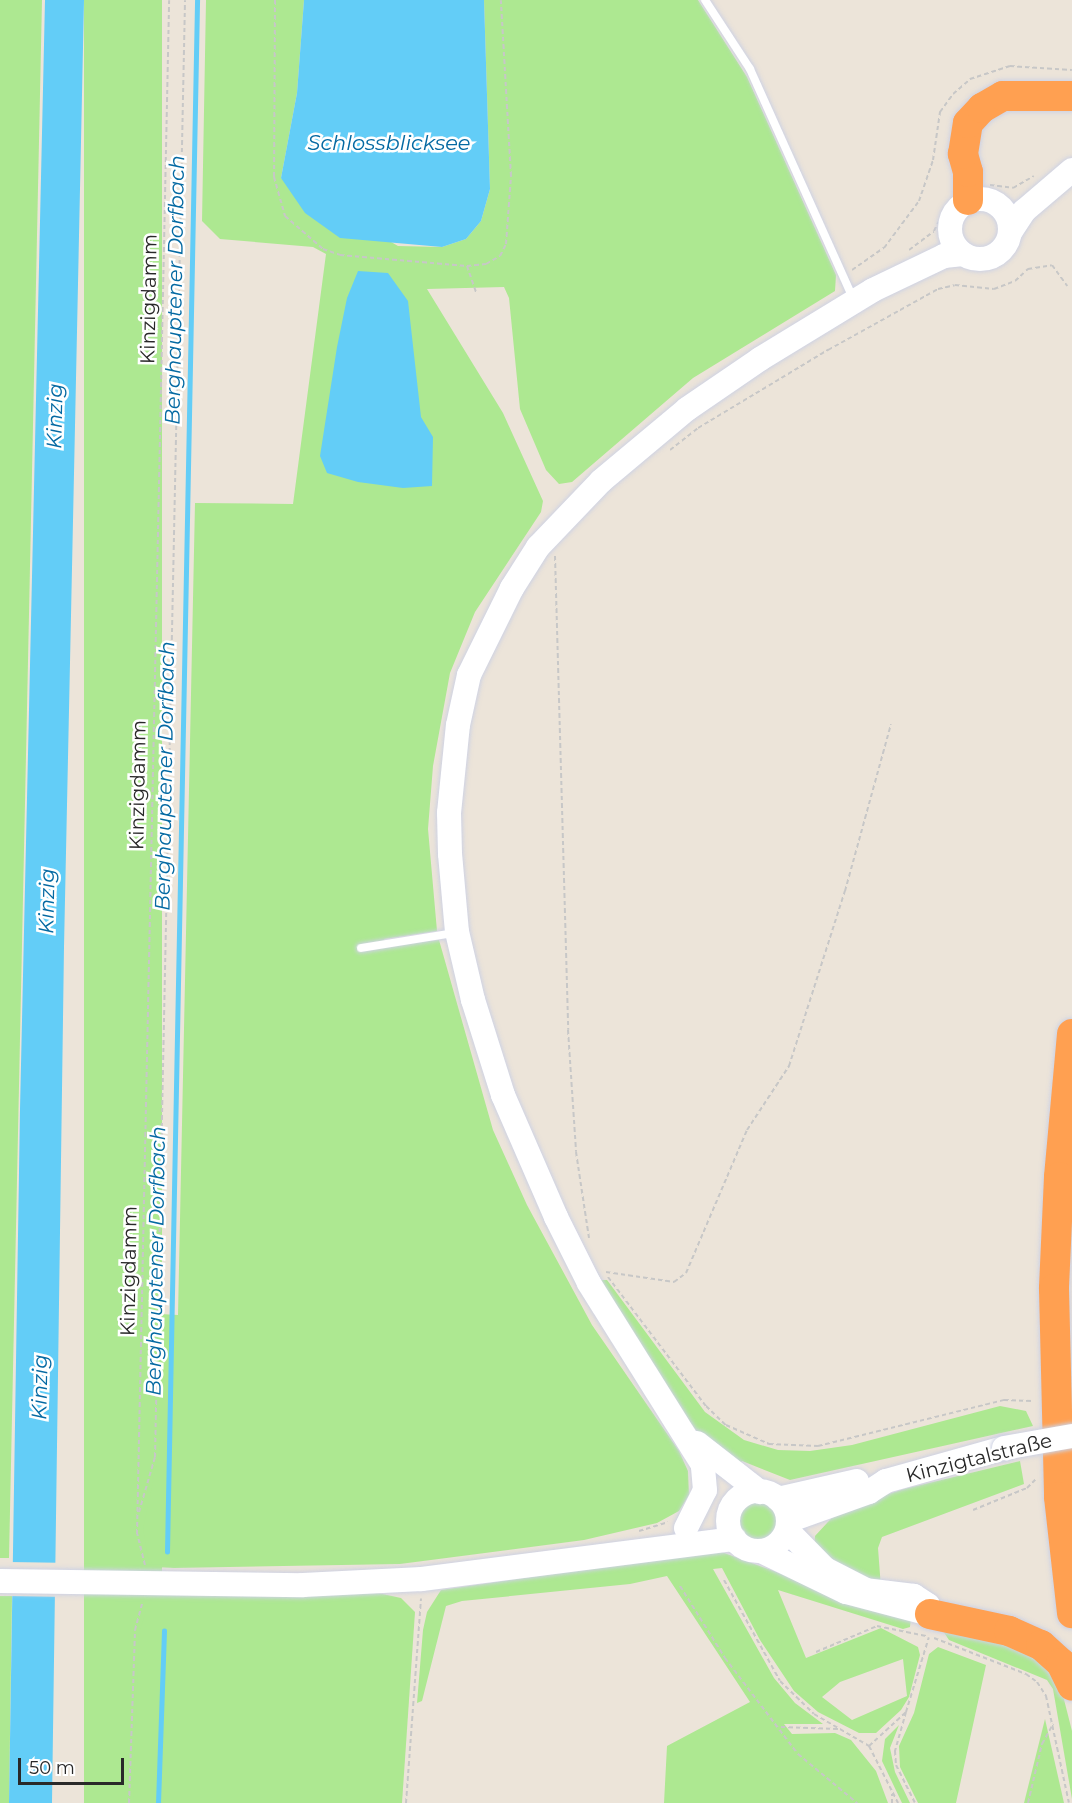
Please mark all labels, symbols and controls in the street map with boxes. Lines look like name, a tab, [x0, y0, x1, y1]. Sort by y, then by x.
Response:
water label: Schlossblicksee	[307, 130, 471, 156]
water label: Berghauptener Dorfbach	[160, 155, 190, 425]
street label: Kinzigdamm	[136, 234, 162, 364]
water label: Kinzig	[42, 383, 68, 449]
water label: Berghauptener Dorfbach	[150, 641, 180, 911]
street label: Kinzigdamm	[125, 720, 151, 850]
water label: Kinzig	[34, 868, 60, 934]
water label: Berghauptener Dorfbach	[141, 1126, 171, 1396]
street label: Kinzigdamm	[116, 1206, 142, 1336]
water label: Kinzig	[27, 1354, 53, 1420]
street label: Kinzigtalstraße	[903, 1428, 1055, 1488]
scale bar	[21, 1746, 128, 1784]
text: 50 m	[29, 1757, 75, 1779]

